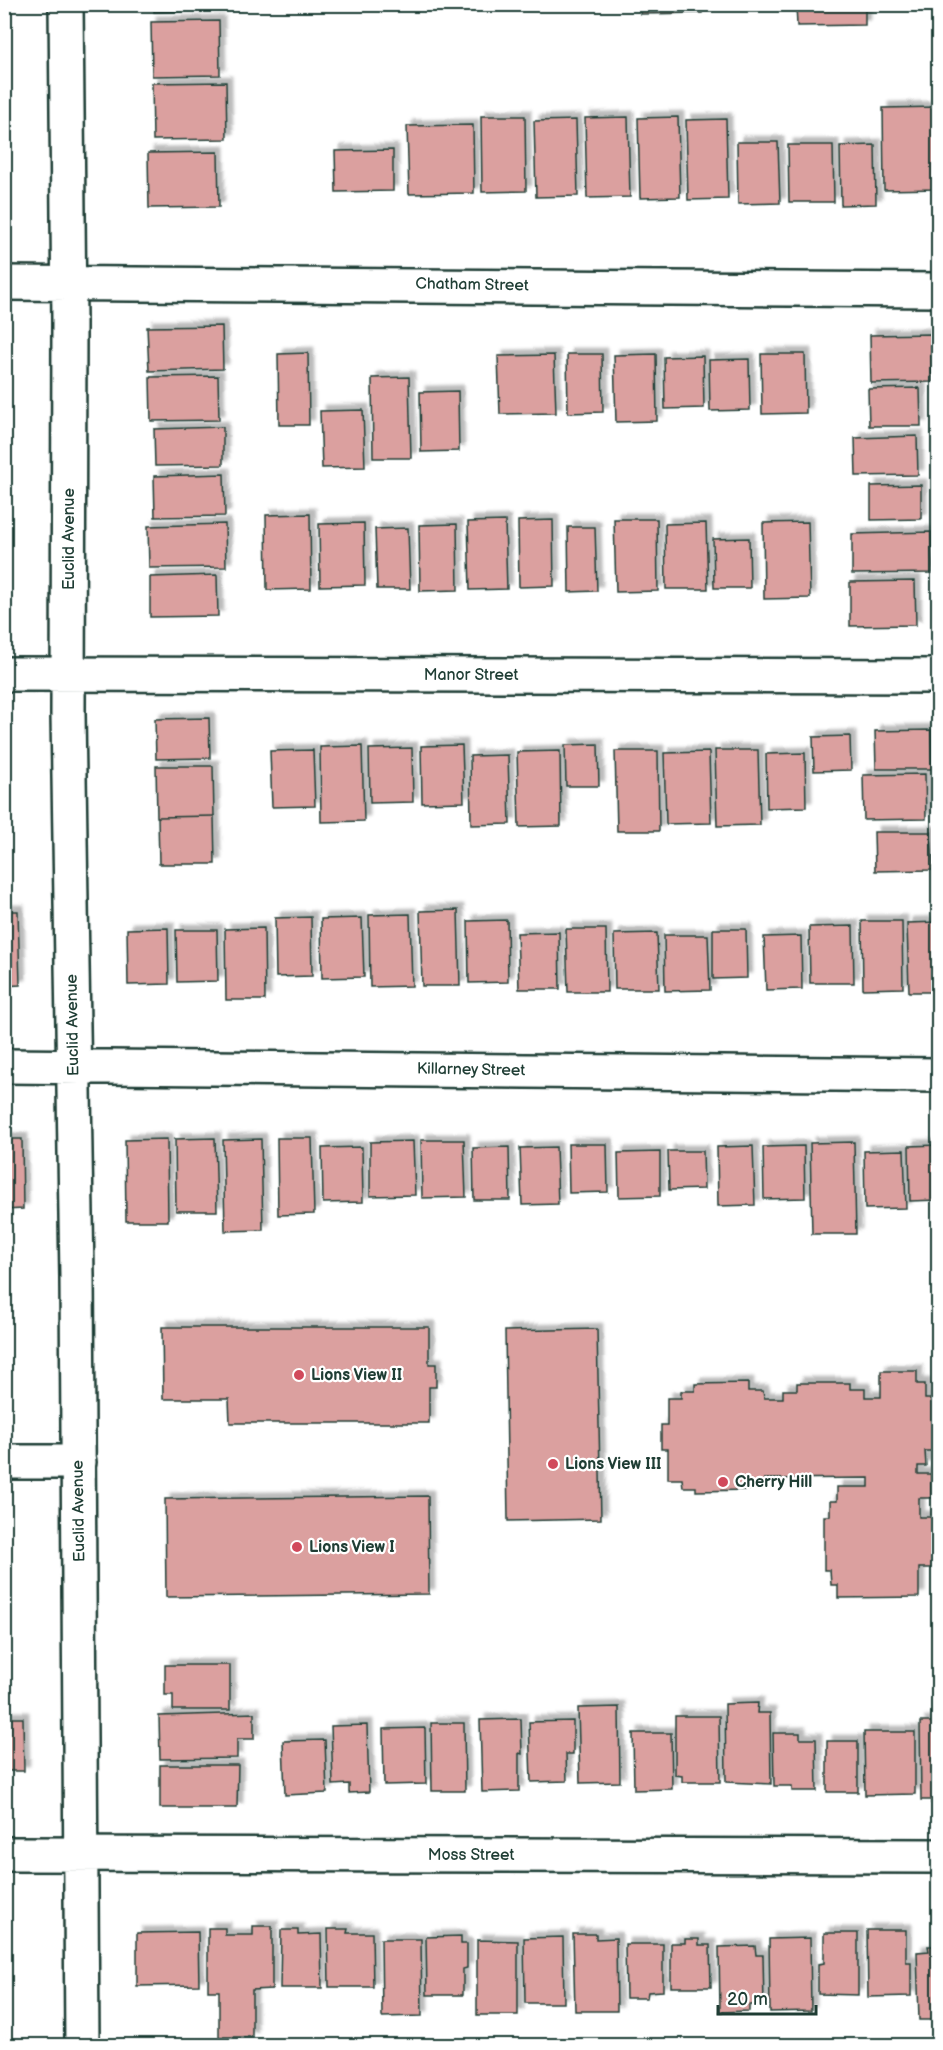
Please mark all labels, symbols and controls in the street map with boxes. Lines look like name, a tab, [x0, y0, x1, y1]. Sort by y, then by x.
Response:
street label: Chatham Street	[415, 275, 529, 295]
street label: Euclid Avenue	[60, 487, 79, 590]
street label: Manor Street	[424, 666, 518, 685]
street label: Euclid Avenue	[63, 973, 83, 1076]
street label: Killarney Street	[417, 1060, 525, 1080]
place label: Lions View II	[311, 1366, 402, 1385]
marker: Lions View II	[292, 1368, 306, 1382]
place label: Lions View III	[565, 1455, 662, 1474]
marker: Lions View III	[546, 1457, 560, 1471]
street label: Euclid Avenue	[69, 1459, 89, 1562]
place label: Cherry Hill	[735, 1473, 812, 1492]
marker: Cherry Hill	[716, 1475, 730, 1489]
place label: Lions View I	[309, 1538, 395, 1557]
marker: Lions View I	[290, 1540, 304, 1554]
street label: Moss Street	[428, 1846, 514, 1865]
scale bar	[718, 1978, 816, 2016]
text: 20 m	[727, 1989, 768, 2010]

